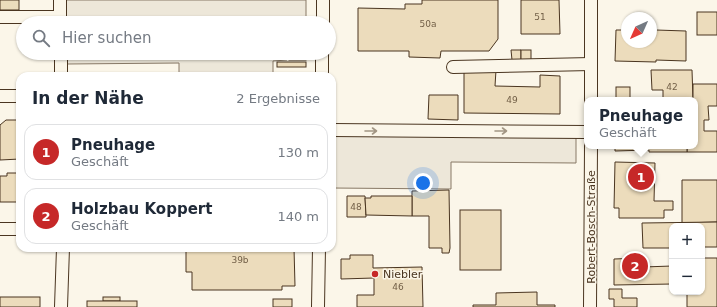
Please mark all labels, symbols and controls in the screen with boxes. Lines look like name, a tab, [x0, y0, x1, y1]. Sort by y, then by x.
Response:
house number: 51	[534, 12, 546, 22]
north arrow	[621, 12, 657, 48]
search box	[16, 16, 336, 60]
house number: 50a	[420, 19, 436, 29]
icon: search	[30, 27, 52, 49]
text: Hier suchen	[62, 29, 151, 47]
house number: 42	[666, 82, 678, 92]
text: In der Nähe	[32, 88, 144, 108]
text: 2 Ergebnisse	[236, 91, 320, 106]
house number: 49	[506, 95, 518, 105]
popup	[584, 97, 698, 149]
text: Pneuhage	[599, 107, 683, 125]
text: Geschäft	[599, 125, 657, 140]
one-way arrow	[364, 127, 377, 135]
one-way arrow	[494, 127, 507, 135]
text: Pneuhage	[71, 136, 155, 154]
text: 1	[41, 145, 51, 160]
text: 130 m	[277, 145, 319, 160]
text: Geschäft	[71, 154, 129, 169]
pin: 1	[628, 162, 654, 192]
street label: Robert-Bosch-Straße	[585, 170, 598, 284]
your location	[413, 173, 433, 193]
text: Holzbau Koppert	[71, 200, 212, 218]
house number: 48	[350, 202, 362, 212]
text: 2	[41, 209, 51, 224]
text: 140 m	[277, 209, 319, 224]
text: Geschäft	[71, 218, 129, 233]
map controls	[669, 223, 705, 295]
button: +	[669, 223, 705, 259]
pin: 2	[622, 251, 648, 281]
house number: 39b	[231, 255, 249, 265]
button: −	[669, 259, 705, 295]
place label: Niebler	[383, 268, 423, 281]
marker: Niebler	[370, 269, 380, 279]
house number: 46	[392, 282, 404, 292]

